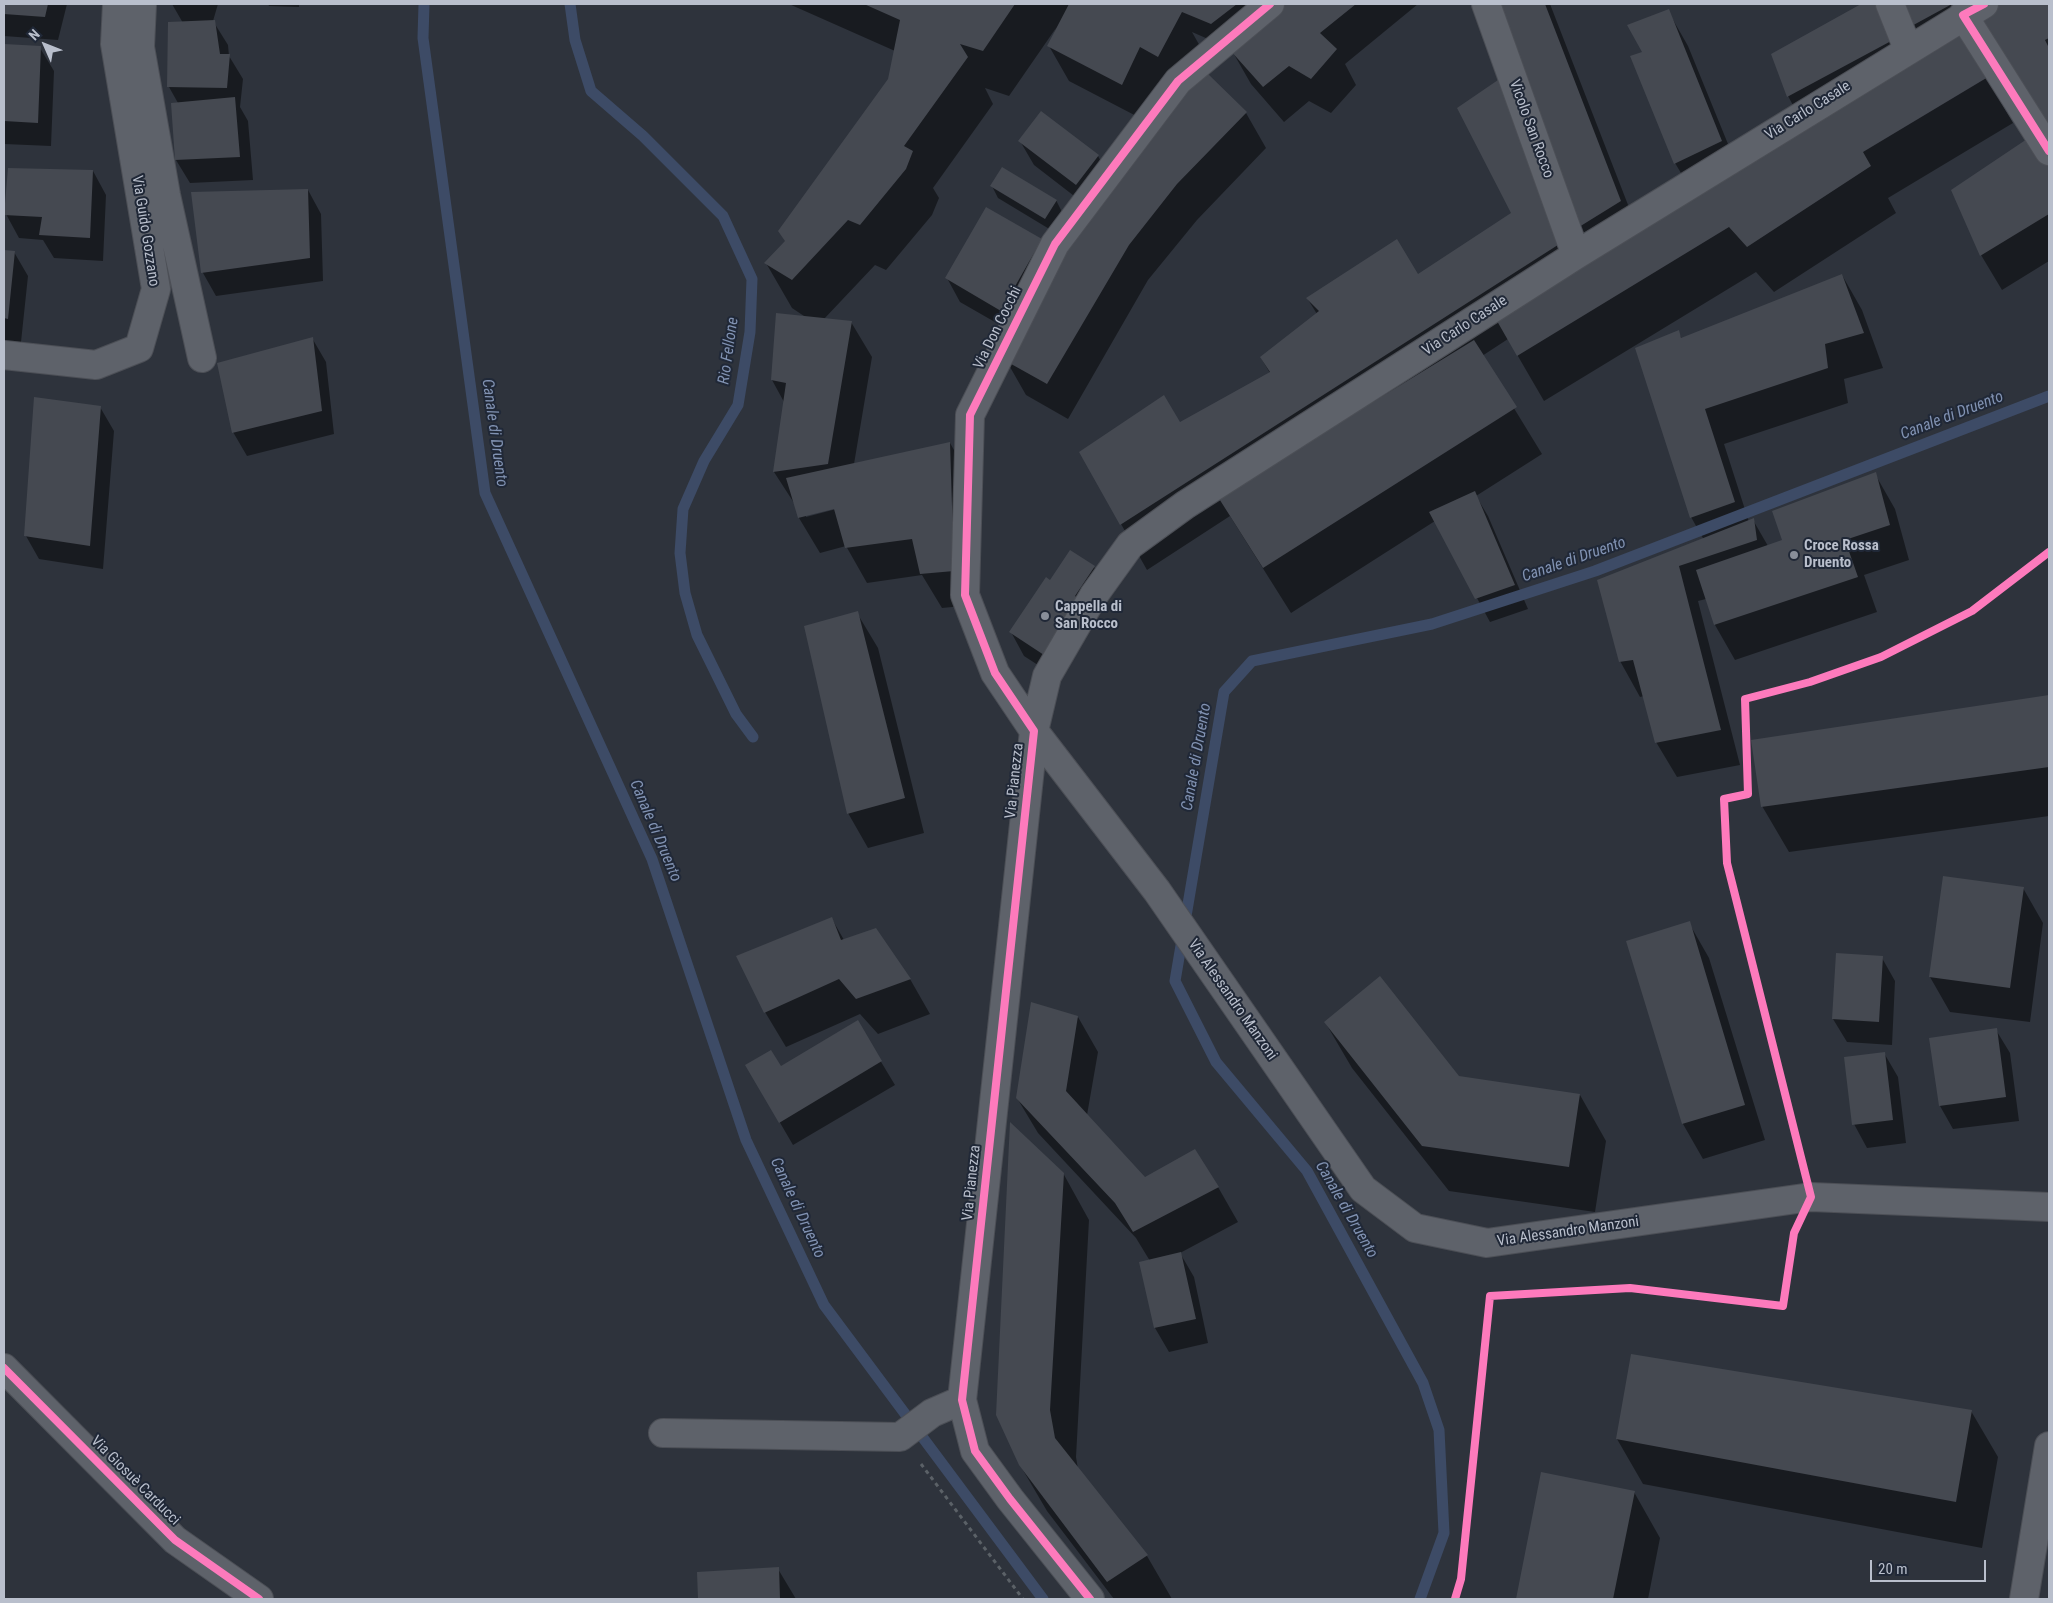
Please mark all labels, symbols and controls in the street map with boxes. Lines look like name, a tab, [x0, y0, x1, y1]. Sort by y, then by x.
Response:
north arrow	[20, 20, 70, 70]
text: N	[25, 26, 43, 43]
street label: Vicolo San Rocco	[1505, 77, 1557, 181]
street label: Via Carlo Casale	[1762, 78, 1854, 144]
street label: Via Guido Gozzano	[127, 174, 163, 288]
street label: Via Don Cocchi	[970, 284, 1026, 372]
street label: Via Carlo Casale	[1419, 292, 1511, 360]
water label: Rio Fellone	[715, 316, 743, 386]
water label: Canale di Druento	[477, 378, 511, 488]
water label: Canale di Druento	[1898, 388, 2006, 444]
water label: Canale di Druento	[1519, 533, 1629, 587]
place label: Croce Rossa Druento	[1804, 537, 1879, 572]
marker: Croce Rossa Druento	[1788, 549, 1800, 561]
place label: Cappella di San Rocco	[1055, 598, 1122, 633]
marker: Cappella di San Rocco	[1039, 610, 1051, 622]
water label: Canale di Druento	[1178, 702, 1216, 812]
street label: Via Pianezza	[1002, 742, 1028, 820]
water label: Canale di Druento	[625, 777, 685, 885]
street label: Via Alessandro Manzoni	[1184, 936, 1280, 1064]
street label: Via Pianezza	[959, 1144, 985, 1222]
water label: Canale di Druento	[765, 1155, 829, 1261]
water label: Canale di Druento	[1311, 1158, 1381, 1262]
street label: Via Alessandro Manzoni	[1496, 1213, 1640, 1251]
street label: Via Giosuè Carducci	[87, 1433, 183, 1529]
scale bar	[1873, 1550, 1989, 1582]
text: 20 m	[1878, 1560, 1908, 1578]

